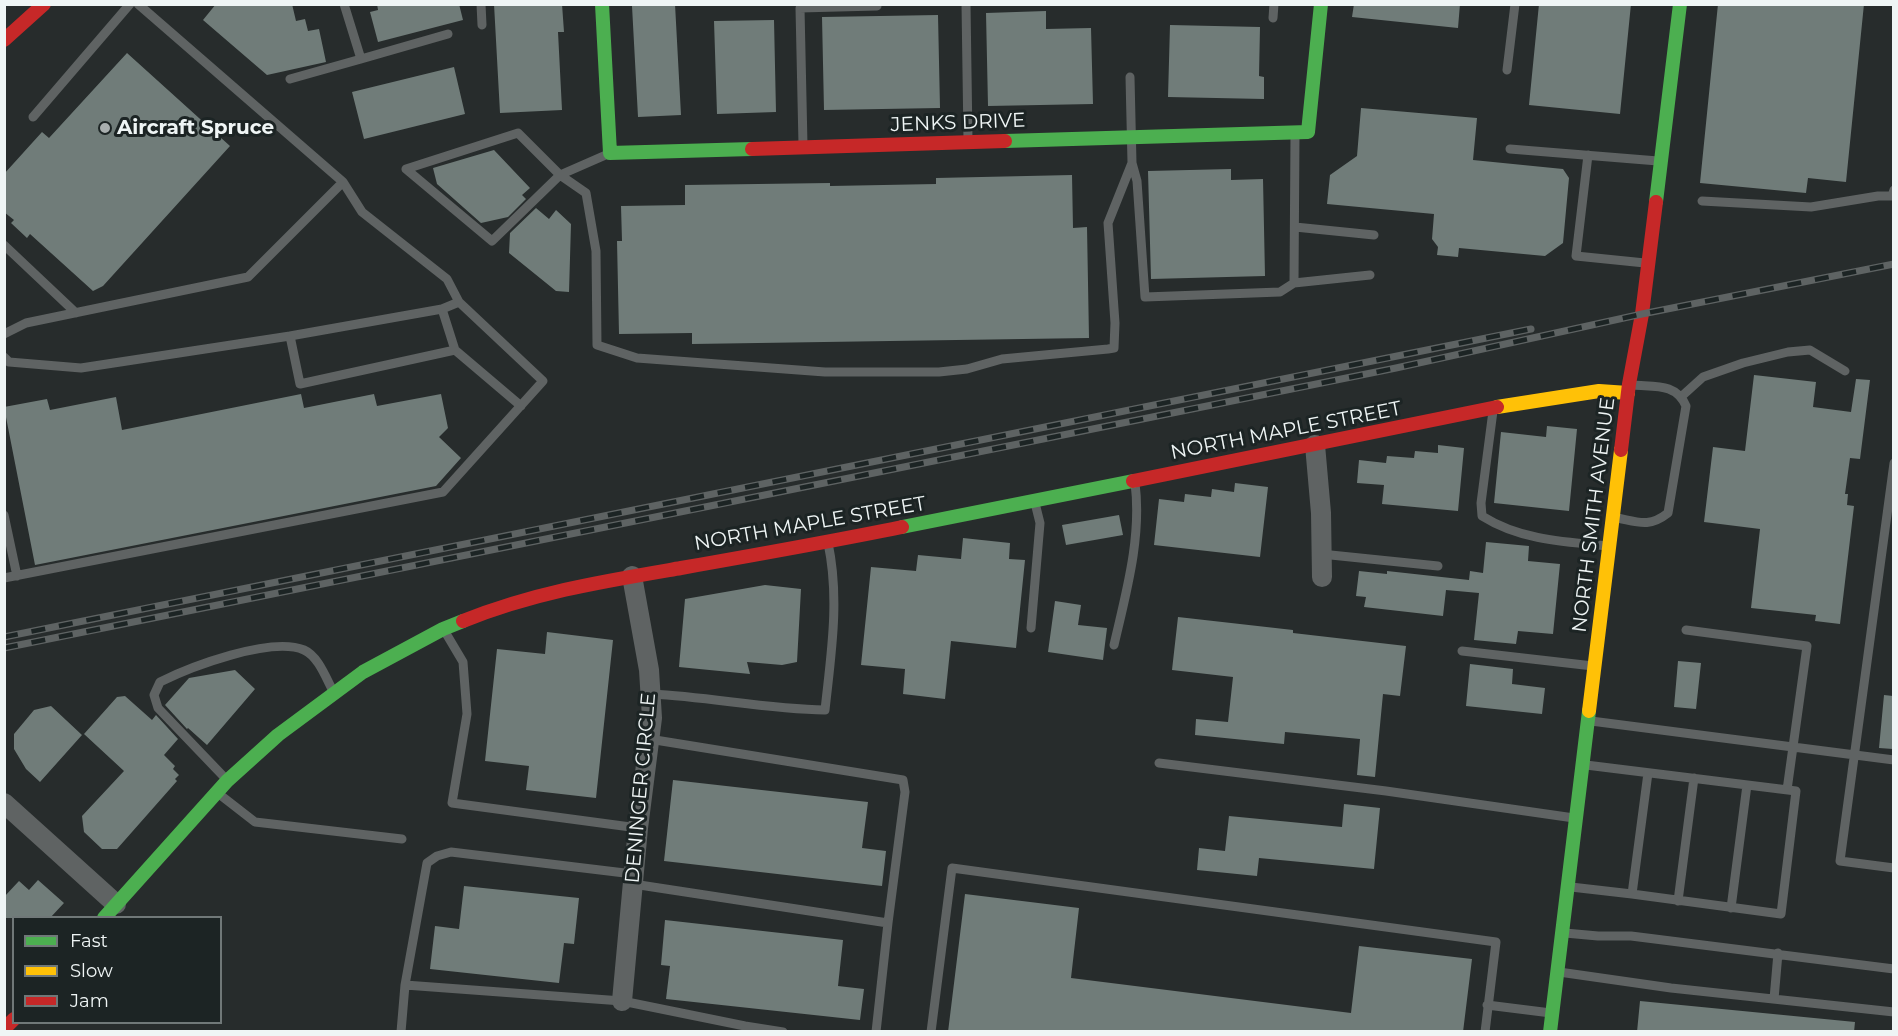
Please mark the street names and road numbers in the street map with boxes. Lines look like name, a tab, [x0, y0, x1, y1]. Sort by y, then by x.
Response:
street label: JENKS DRIVE	[890, 109, 1026, 137]
street label: NORTH SMITH AVENUE	[1568, 396, 1620, 634]
street label: NORTH MAPLE STREET	[1169, 397, 1403, 465]
street label: NORTH MAPLE STREET	[692, 492, 928, 556]
street label: DENINGER CIRCLE	[621, 692, 661, 884]

